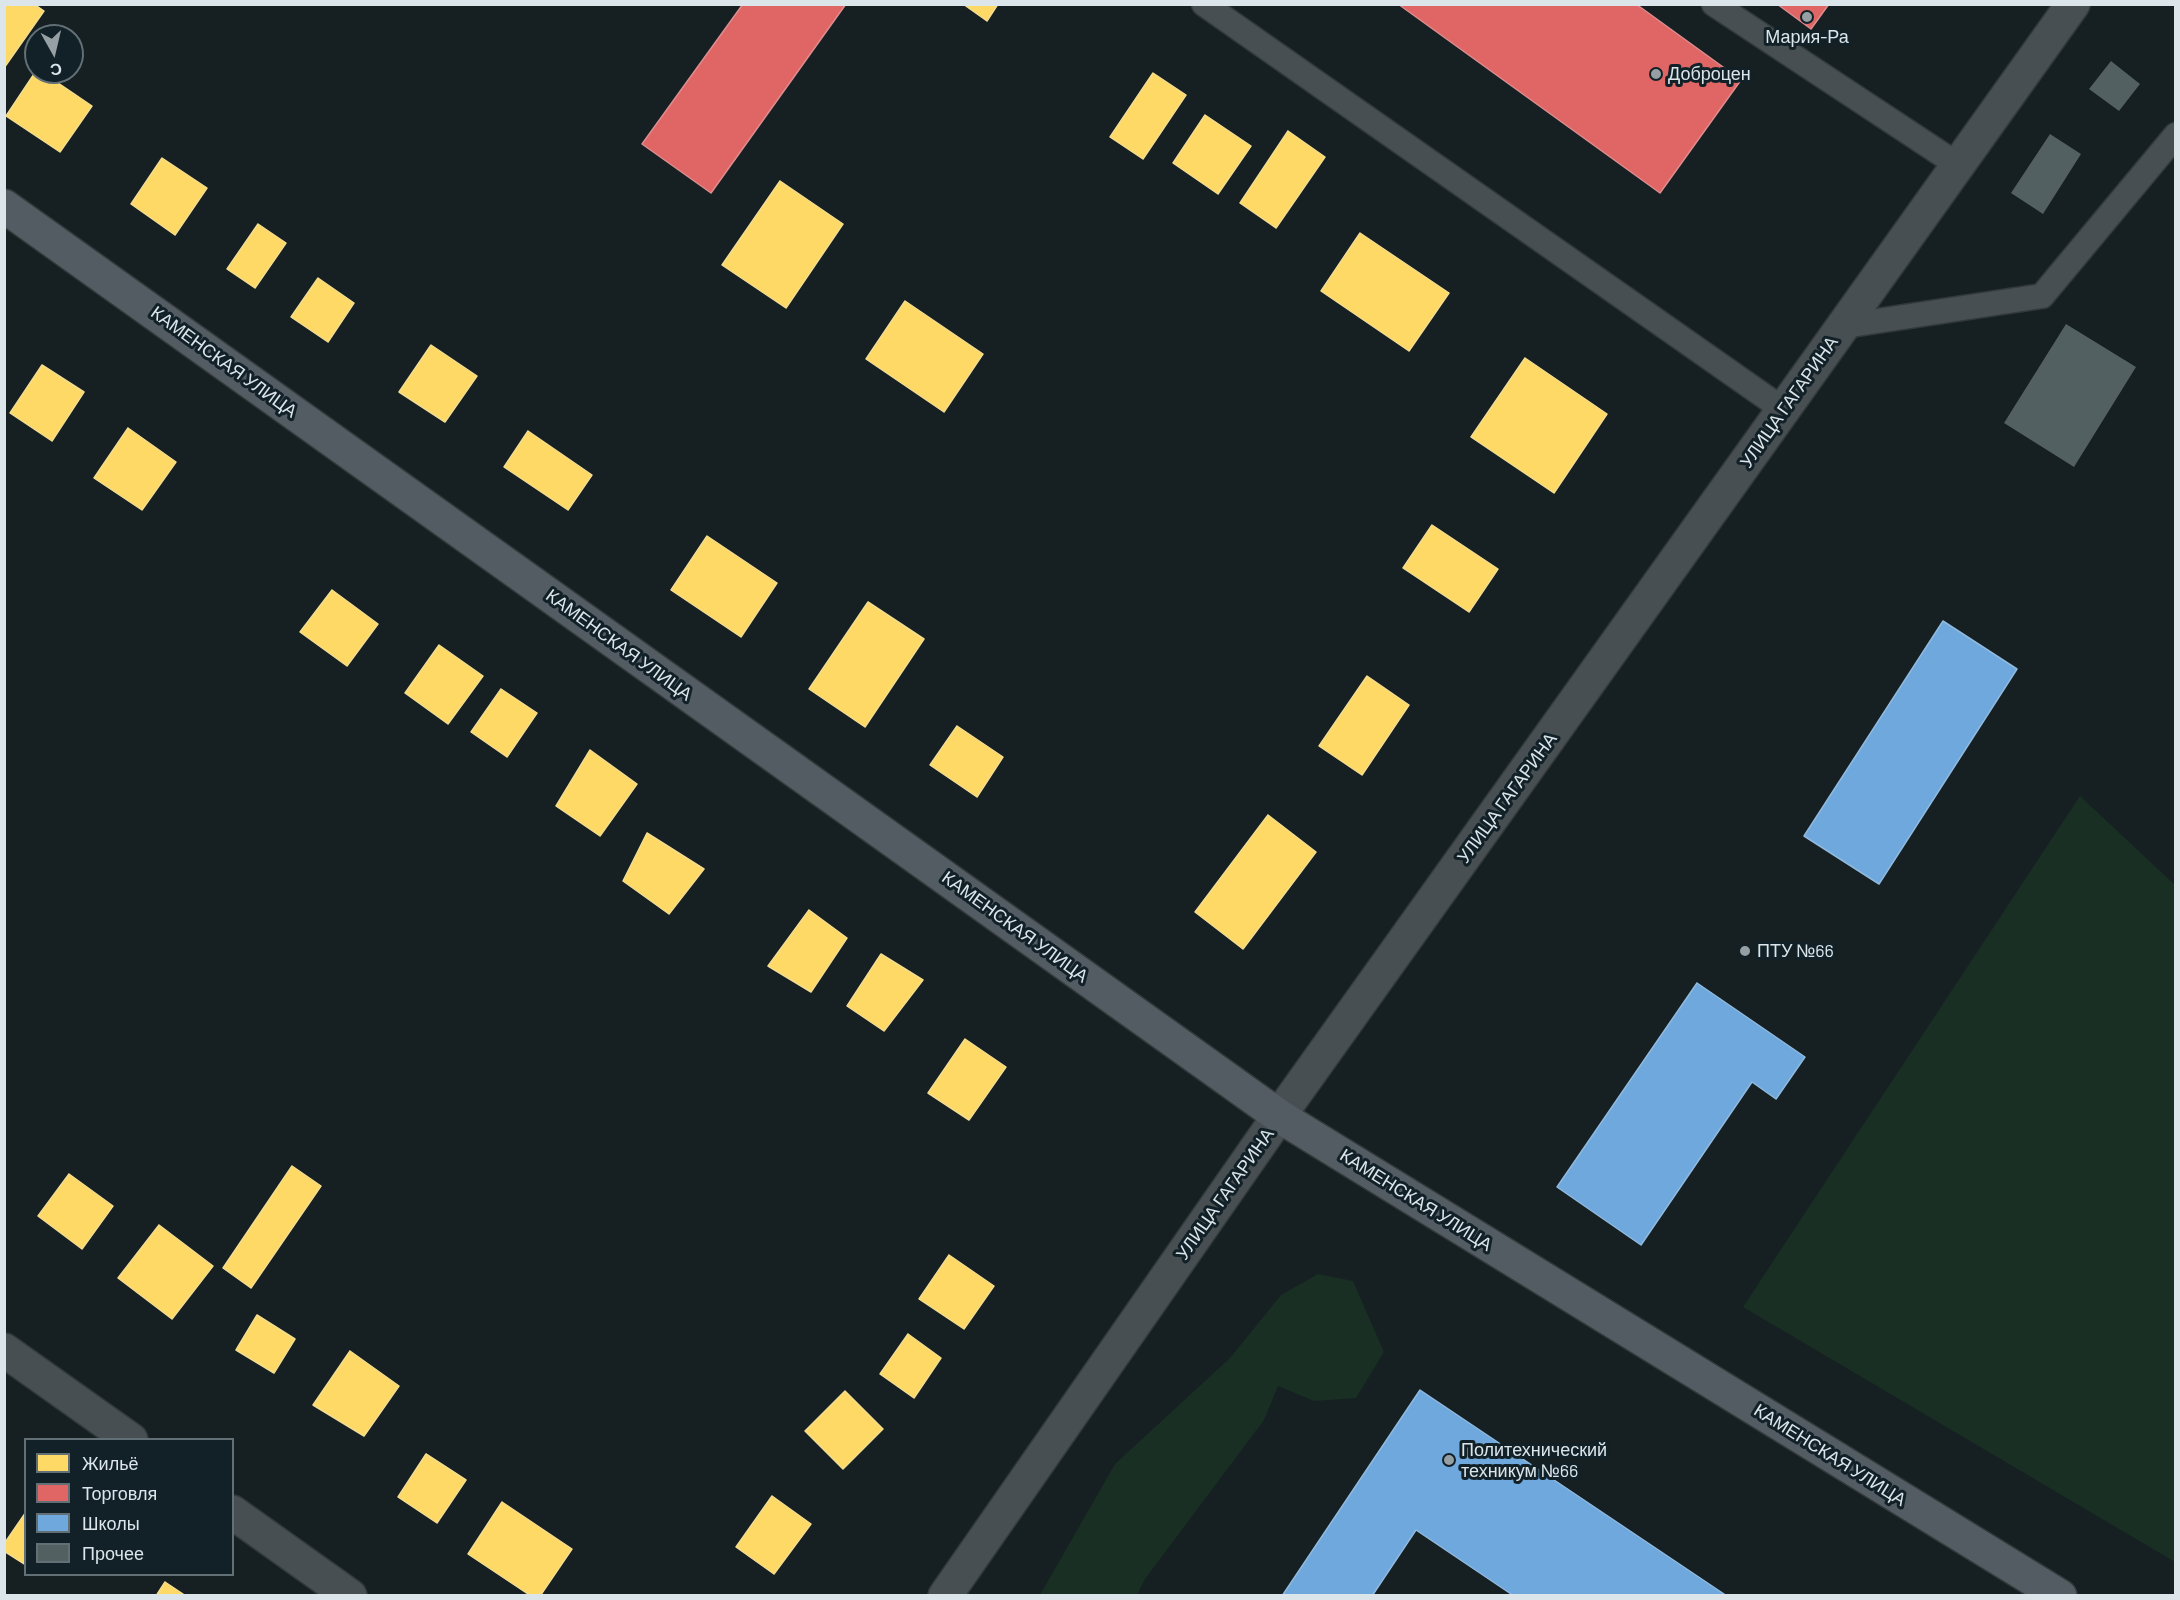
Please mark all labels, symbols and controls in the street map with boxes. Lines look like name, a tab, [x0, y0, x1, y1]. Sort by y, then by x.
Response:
marker: Мария-Ра	[1800, 10, 1814, 24]
north arrow	[24, 24, 84, 84]
place label: Мария-Ра	[1765, 26, 1849, 48]
text: С	[49, 60, 63, 81]
place label: Доброцен	[1668, 63, 1751, 85]
marker: Доброцен	[1649, 67, 1663, 81]
street label: КАМЕНСКАЯ УЛИЦА	[147, 302, 301, 422]
street label: УЛИЦА ГАГАРИНА	[1736, 332, 1842, 472]
street label: КАМЕНСКАЯ УЛИЦА	[542, 585, 696, 705]
street label: УЛИЦА ГАГАРИНА	[1453, 729, 1561, 867]
street label: КАМЕНСКАЯ УЛИЦА	[938, 867, 1092, 987]
place label: ПТУ №66	[1757, 940, 1834, 962]
marker: ПТУ №66	[1738, 944, 1752, 958]
street label: УЛИЦА ГАГАРИНА	[1172, 1124, 1278, 1264]
street label: КАМЕНСКАЯ УЛИЦА	[1336, 1144, 1496, 1256]
street label: КАМЕНСКАЯ УЛИЦА	[1750, 1399, 1910, 1511]
legend	[24, 1438, 234, 1576]
place label: Политехнический техникум №66	[1461, 1439, 1607, 1482]
text: Жильё	[82, 1452, 139, 1474]
marker: Политехнический техникум №66	[1442, 1453, 1456, 1467]
text: Торговля	[82, 1482, 157, 1504]
text: Школы	[82, 1512, 140, 1534]
text: Прочее	[82, 1542, 144, 1564]

